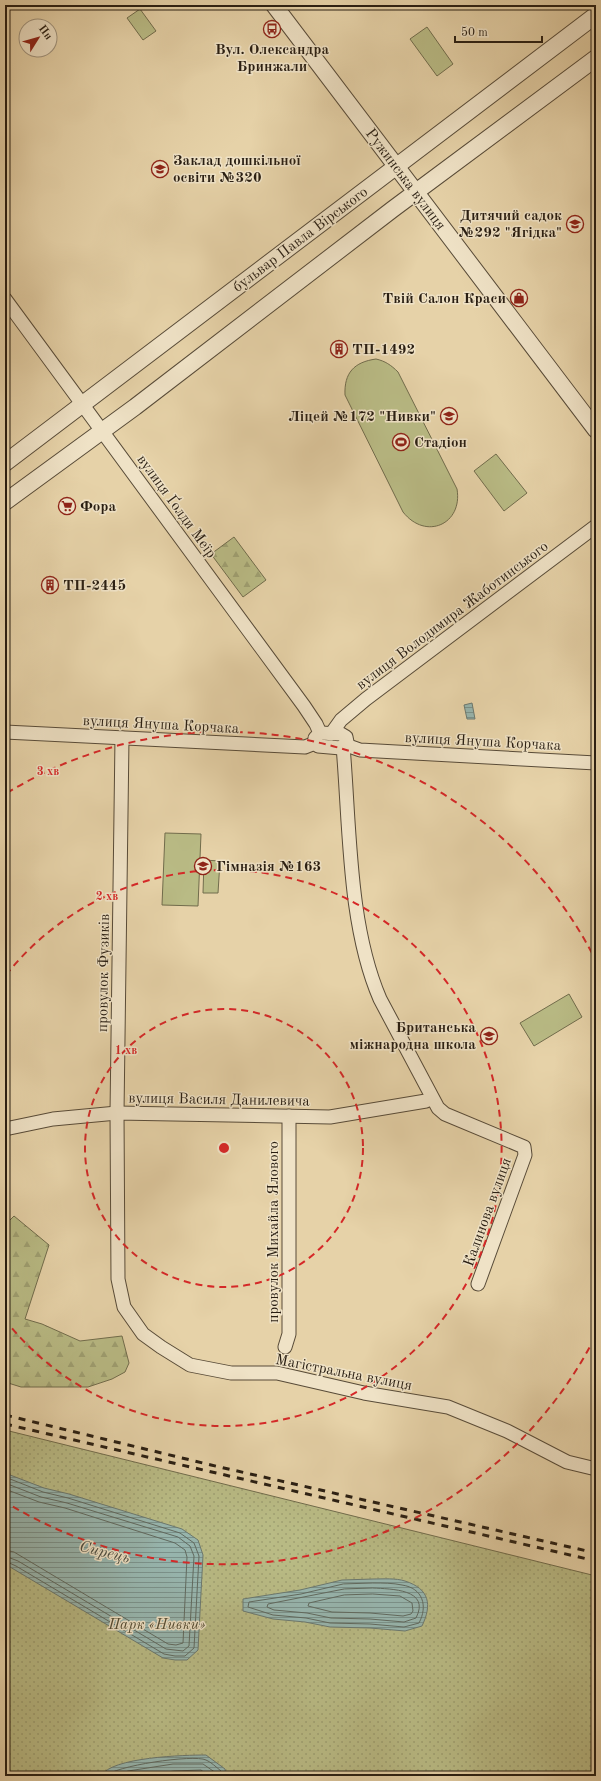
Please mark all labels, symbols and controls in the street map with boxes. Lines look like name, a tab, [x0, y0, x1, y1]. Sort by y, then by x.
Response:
north arrow	[18, 18, 58, 58]
scale bar	[455, 18, 542, 44]
bus stop icon: Вул. Олександра Бринжали	[262, 19, 282, 39]
text: Пн	[36, 24, 54, 42]
text: 50 m	[461, 26, 488, 39]
place label: Вул. Олександра Бринжали	[215, 43, 329, 75]
street label: Ружинська вулиця	[362, 126, 448, 234]
place label: Заклад дошкільної освіти №320	[173, 154, 301, 186]
school or university icon: Заклад дошкільної освіти №320	[150, 159, 170, 179]
street label: бульвар Павла Вірського	[231, 185, 371, 296]
place label: Дитячий садок №292 "Ягідка"	[459, 209, 562, 241]
school or university icon: Дитячий садок №292 "Ягідка"	[565, 214, 585, 234]
shop icon: Твій Салон Краси	[509, 288, 529, 308]
place label: Твій Салон Краси	[383, 292, 506, 307]
building icon: ТП-1492	[329, 339, 349, 359]
place label: ТП-1492	[352, 343, 415, 358]
school or university icon: Ліцей №172 "Нивки"	[439, 406, 459, 426]
place label: Ліцей №172 "Нивки"	[288, 410, 436, 425]
sports icon: Стадіон	[391, 432, 411, 452]
place label: Стадіон	[414, 436, 467, 451]
street label: вулиця Ґолди Меїр	[133, 450, 222, 561]
supermarket icon: Фора	[57, 496, 77, 516]
place label: Фора	[80, 500, 117, 515]
street label: вулиця Володимира Жаботинського	[354, 539, 552, 693]
building icon: ТП-2445	[40, 575, 60, 595]
place label: ТП-2445	[63, 579, 126, 594]
street label: вулиця Януша Корчака	[82, 714, 240, 737]
street label: вулиця Януша Корчака	[404, 731, 562, 754]
text: 3 хв	[37, 766, 59, 778]
school or university icon: Гімназія №163	[193, 856, 213, 876]
place label: Гімназія №163	[216, 860, 321, 875]
text: 2 хв	[96, 891, 118, 903]
street label: провулок Фузиків	[96, 914, 113, 1032]
place label: Британська міжнародна школа	[349, 1021, 476, 1053]
school or university icon: Британська міжнародна школа	[479, 1026, 499, 1046]
text: 1 хв	[115, 1045, 137, 1057]
street label: вулиця Василя Данилевича	[128, 1091, 310, 1110]
centre of rings	[217, 1141, 231, 1155]
street label: провулок Михайла Ялового	[267, 1141, 282, 1323]
street label: Калинова вулиця	[462, 1156, 515, 1269]
street label: Магістральна вулиця	[274, 1353, 414, 1394]
water label: Сирець	[78, 1539, 131, 1567]
park label: Парк «Нивки»	[107, 1618, 206, 1633]

